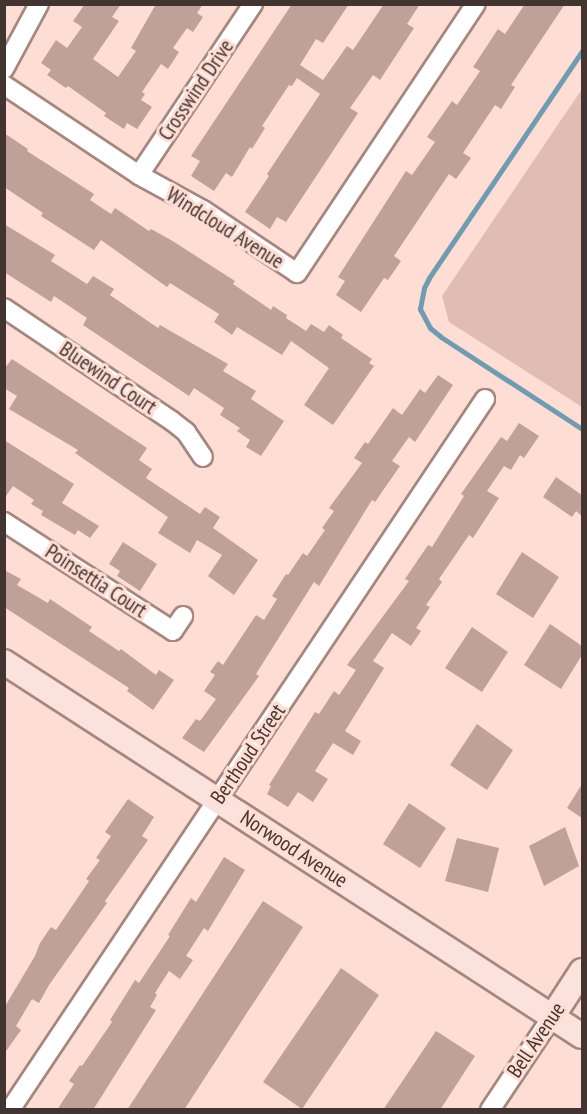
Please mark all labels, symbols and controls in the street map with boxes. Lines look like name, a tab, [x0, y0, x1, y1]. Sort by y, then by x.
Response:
street label: Crosswind Drive	[153, 35, 239, 145]
street label: Windcloud Avenue	[161, 182, 289, 274]
street label: Bluewind Court	[55, 336, 161, 420]
street label: Poinsettia Court	[41, 539, 151, 623]
street label: Berthoud Street	[205, 699, 291, 809]
street label: Norwood Avenue	[236, 805, 352, 893]
street label: Bell Avenue	[502, 997, 570, 1083]

